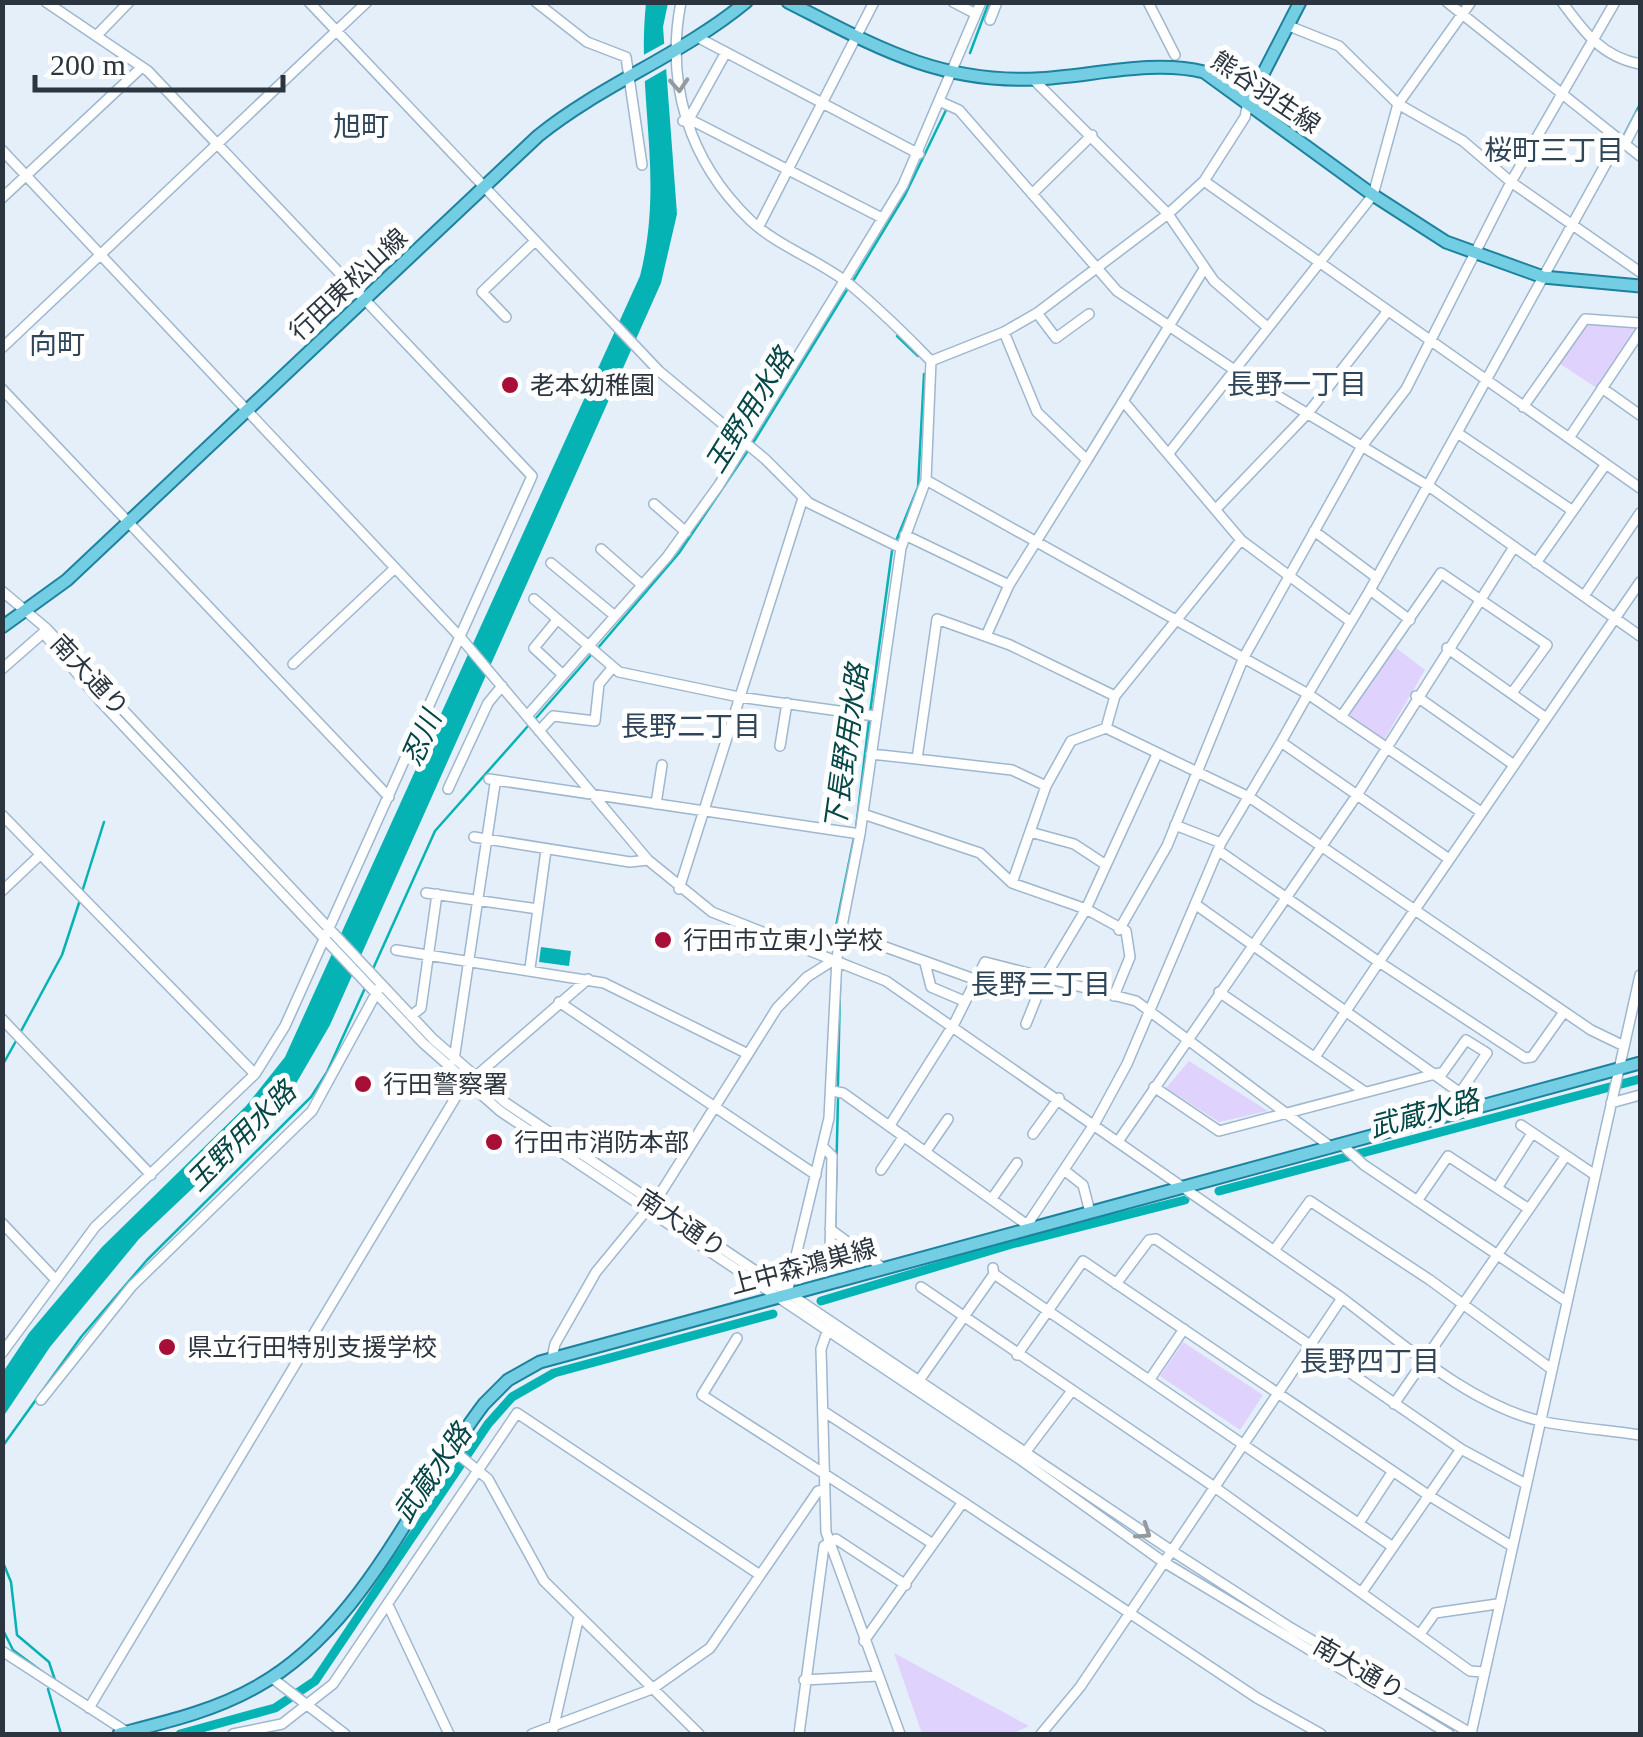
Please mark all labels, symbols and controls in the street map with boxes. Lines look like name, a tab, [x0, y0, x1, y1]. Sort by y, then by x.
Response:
scale bar	[35, 30, 282, 92]
street label: 熊谷羽生線	[1206, 46, 1325, 139]
text: 200 m	[50, 48, 126, 81]
one-way arrow	[668, 77, 690, 93]
district label: 旭町	[333, 111, 389, 142]
district label: 桜町三丁目	[1484, 135, 1624, 166]
street label: 行田東松山線	[284, 223, 412, 345]
district label: 向町	[29, 329, 85, 360]
water label: 玉野用水路	[699, 341, 801, 478]
district label: 長野一丁目	[1227, 369, 1367, 400]
place label: 老本幼稚園	[530, 372, 655, 399]
marker: 老本幼稚園	[499, 374, 521, 396]
street label: 南大通り	[46, 630, 134, 721]
water label: 下長野用水路	[819, 660, 874, 832]
water label: 忍川	[396, 704, 448, 770]
district label: 長野二丁目	[621, 711, 761, 742]
place label: 行田市立東小学校	[683, 927, 883, 954]
marker: 行田市立東小学校	[652, 929, 674, 951]
district label: 長野三丁目	[971, 969, 1111, 1000]
place label: 行田警察署	[383, 1071, 508, 1098]
marker: 行田警察署	[352, 1073, 374, 1095]
water label: 玉野用水路	[181, 1074, 303, 1197]
water label: 武蔵水路	[1366, 1084, 1484, 1143]
place label: 行田市消防本部	[514, 1129, 689, 1156]
marker: 行田市消防本部	[483, 1131, 505, 1153]
street label: 南大通り	[633, 1184, 731, 1263]
street label: 上中森鴻巣線	[727, 1234, 879, 1299]
place label: 県立行田特別支援学校	[187, 1334, 437, 1361]
marker: 県立行田特別支援学校	[156, 1336, 178, 1358]
district label: 長野四丁目	[1300, 1346, 1440, 1377]
water label: 武蔵水路	[388, 1417, 478, 1528]
one-way arrow	[1133, 1520, 1152, 1538]
street label: 南大通り	[1309, 1632, 1409, 1705]

